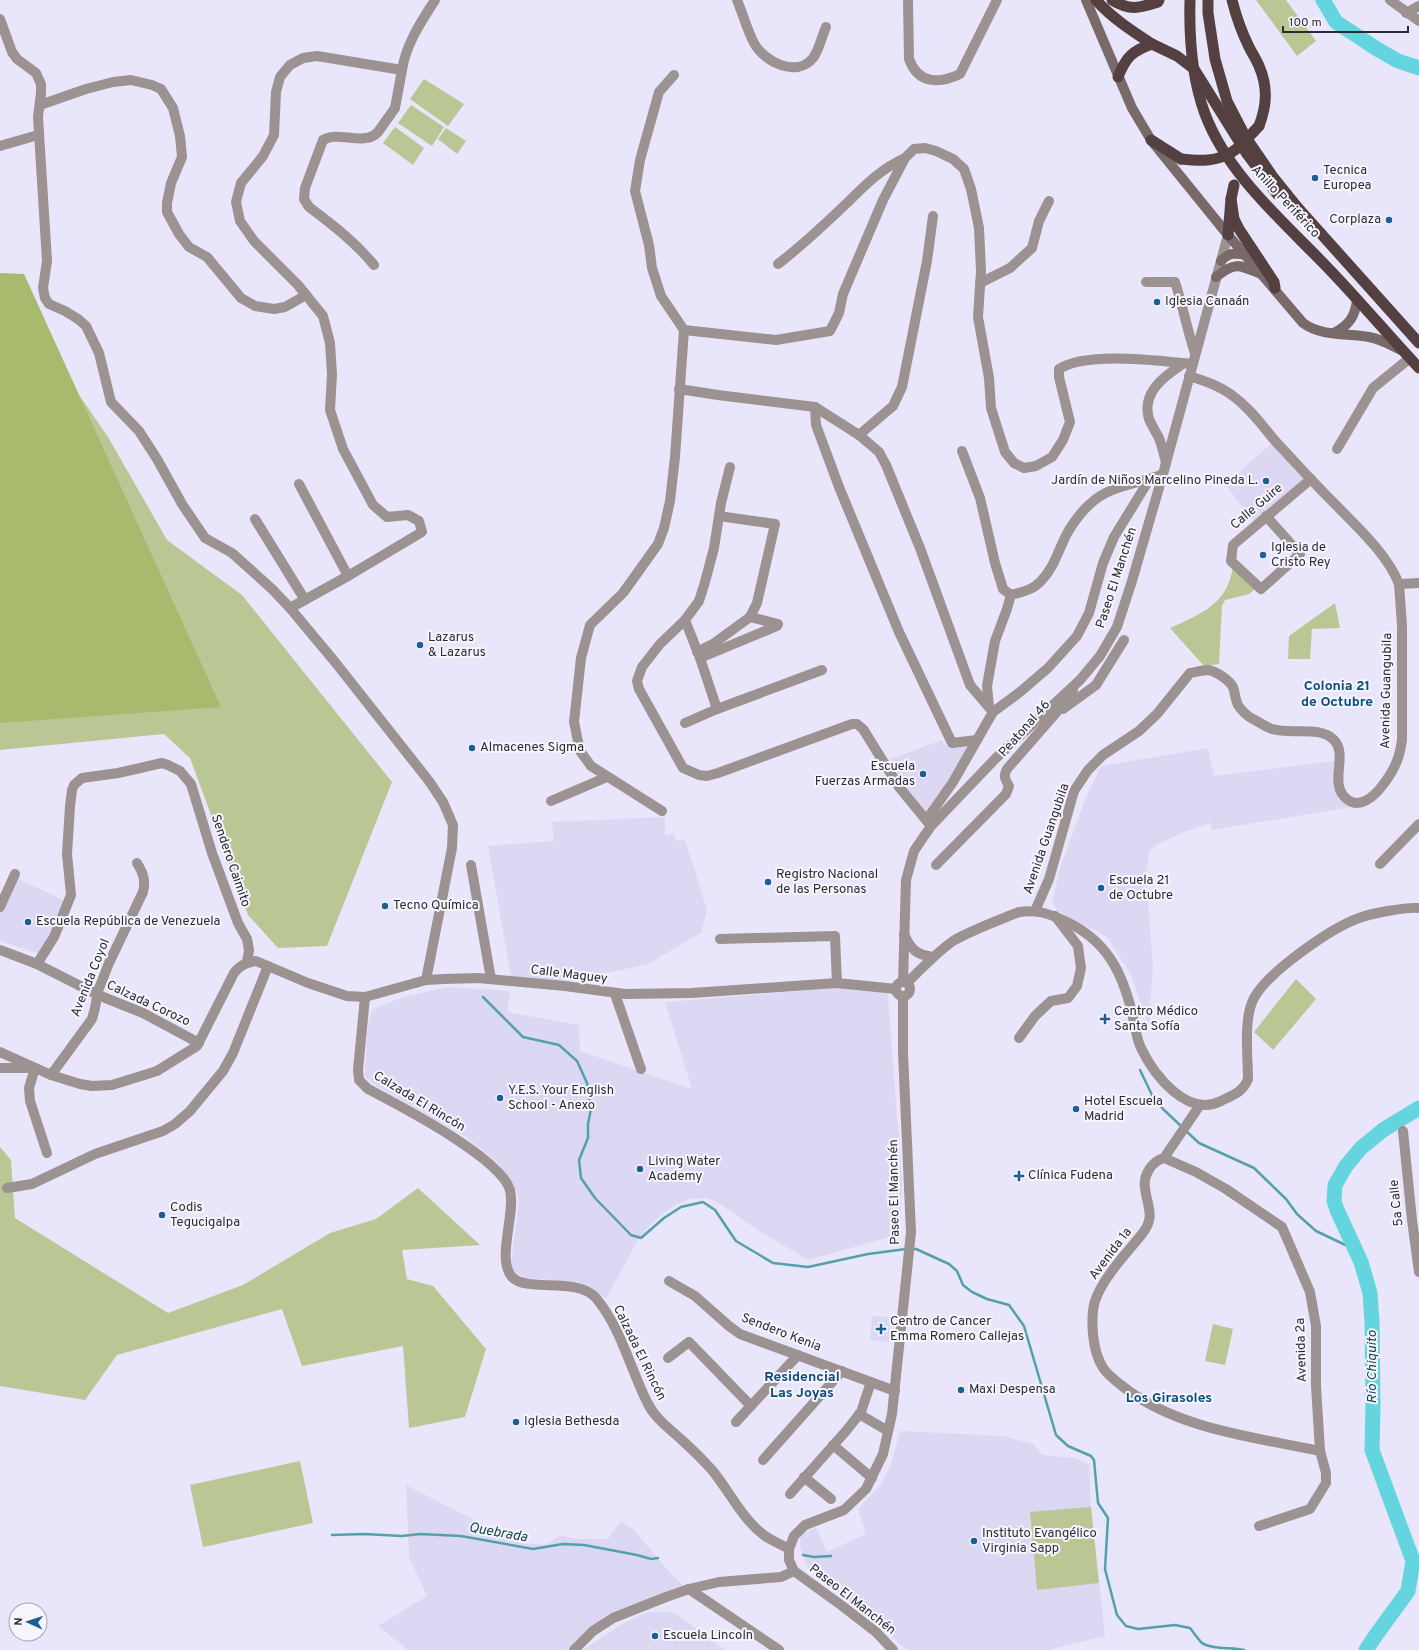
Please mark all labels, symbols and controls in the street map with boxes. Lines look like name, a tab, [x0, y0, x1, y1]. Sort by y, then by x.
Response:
scale bar	[1283, 8, 1408, 34]
text: 100 m	[1289, 15, 1322, 31]
street label: Anillo Periférico	[1247, 162, 1323, 242]
place label: Tecnica Europea	[1323, 163, 1371, 194]
marker: Tecnica Europea	[1310, 173, 1320, 183]
place label: Corplaza	[1329, 212, 1381, 228]
marker: Corplaza	[1384, 215, 1394, 225]
place label: Iglesia Canaán	[1165, 294, 1249, 310]
marker: Iglesia Canaán	[1152, 297, 1162, 307]
place label: Jardín de Niños Marcelino Pineda L.	[1051, 473, 1258, 489]
marker: Jardín de Niños Marcelino Pineda L.	[1261, 476, 1271, 486]
street label: Calle Guire	[1228, 480, 1286, 534]
street label: Paseo El Manchén	[1093, 525, 1141, 631]
place label: Iglesia de Cristo Rey	[1271, 540, 1331, 571]
marker: Iglesia de Cristo Rey	[1258, 550, 1268, 560]
place label: Lazarus & Lazarus	[428, 630, 486, 661]
street label: Avenida Guangubila	[1378, 633, 1396, 749]
marker: Lazarus & Lazarus	[415, 640, 425, 650]
district label: Colonia 21 de Octubre	[1301, 678, 1373, 711]
street label: Peatonal 46	[996, 697, 1054, 761]
place label: Almacenes Sigma	[480, 740, 584, 756]
marker: Almacenes Sigma	[467, 743, 477, 753]
place label: Escuela Fuerzas Armadas	[815, 759, 915, 790]
marker: Escuela Fuerzas Armadas	[918, 769, 928, 779]
street label: Avenida Guangubila	[1021, 782, 1073, 896]
street label: Sendero Caimito	[207, 813, 253, 909]
place label: Registro Nacional de las Personas	[776, 867, 878, 898]
place label: Escuela 21 de Octubre	[1109, 873, 1173, 904]
marker: Registro Nacional de las Personas	[763, 877, 773, 887]
marker: Escuela 21 de Octubre	[1096, 883, 1106, 893]
place label: Tecno Química	[393, 898, 479, 914]
marker: Tecno Química	[380, 901, 390, 911]
place label: Escuela República de Venezuela	[36, 914, 220, 930]
marker: Escuela República de Venezuela	[23, 917, 33, 927]
street label: Avenida Coyol	[68, 937, 114, 1019]
street label: Calle Maguey	[530, 962, 609, 988]
street label: Calzada Corozo	[104, 978, 192, 1030]
place label: Centro Médico Santa Sofía	[1114, 1004, 1198, 1035]
marker: Centro Médico Santa Sofía	[1099, 1013, 1111, 1025]
street label: Calzada El Rincón	[370, 1068, 468, 1136]
place label: Y.E.S. Your English School - Anexo	[508, 1083, 614, 1114]
marker: Y.E.S. Your English School - Anexo	[495, 1093, 505, 1103]
place label: Hotel Escuela Madrid	[1084, 1094, 1163, 1125]
marker: Hotel Escuela Madrid	[1071, 1104, 1081, 1114]
street label: Paseo El Manchén	[886, 1139, 904, 1245]
place label: Living Water Academy	[648, 1154, 720, 1185]
marker: Living Water Academy	[635, 1164, 645, 1174]
place label: Clínica Fudena	[1028, 1168, 1113, 1184]
marker: Clínica Fudena	[1013, 1170, 1025, 1182]
street label: 5a Calle	[1387, 1179, 1407, 1227]
place label: Codis Tegucigalpa	[170, 1200, 240, 1231]
marker: Codis Tegucigalpa	[157, 1210, 167, 1220]
street label: Avenida 1a	[1086, 1225, 1136, 1283]
street label: Calzada El Rincón	[609, 1303, 669, 1403]
street label: Sendero Kenia	[739, 1310, 823, 1356]
place label: Centro de Cancer Emma Romero Callejas	[890, 1314, 1024, 1345]
street label: Avenida 2a	[1293, 1317, 1311, 1383]
marker: Centro de Cancer Emma Romero Callejas	[875, 1323, 887, 1335]
water label: Río Chiquito	[1364, 1330, 1381, 1404]
district label: Residencial Las Joyas	[764, 1369, 840, 1402]
place label: Maxi Despensa	[969, 1382, 1056, 1398]
marker: Maxi Despensa	[956, 1385, 966, 1395]
district label: Los Girasoles	[1126, 1390, 1212, 1407]
place label: Iglesia Bethesda	[524, 1414, 619, 1430]
marker: Iglesia Bethesda	[511, 1417, 521, 1427]
water label: Quebrada	[467, 1519, 529, 1547]
place label: Instituto Evangélico Virginia Sapp	[982, 1526, 1097, 1557]
marker: Instituto Evangélico Virginia Sapp	[969, 1536, 979, 1546]
street label: Paseo El Manchén	[806, 1561, 898, 1639]
north arrow	[8, 1602, 48, 1642]
text: N	[12, 1617, 26, 1626]
place label: Escuela Lincoln	[663, 1628, 753, 1644]
marker: Escuela Lincoln	[650, 1631, 660, 1641]

